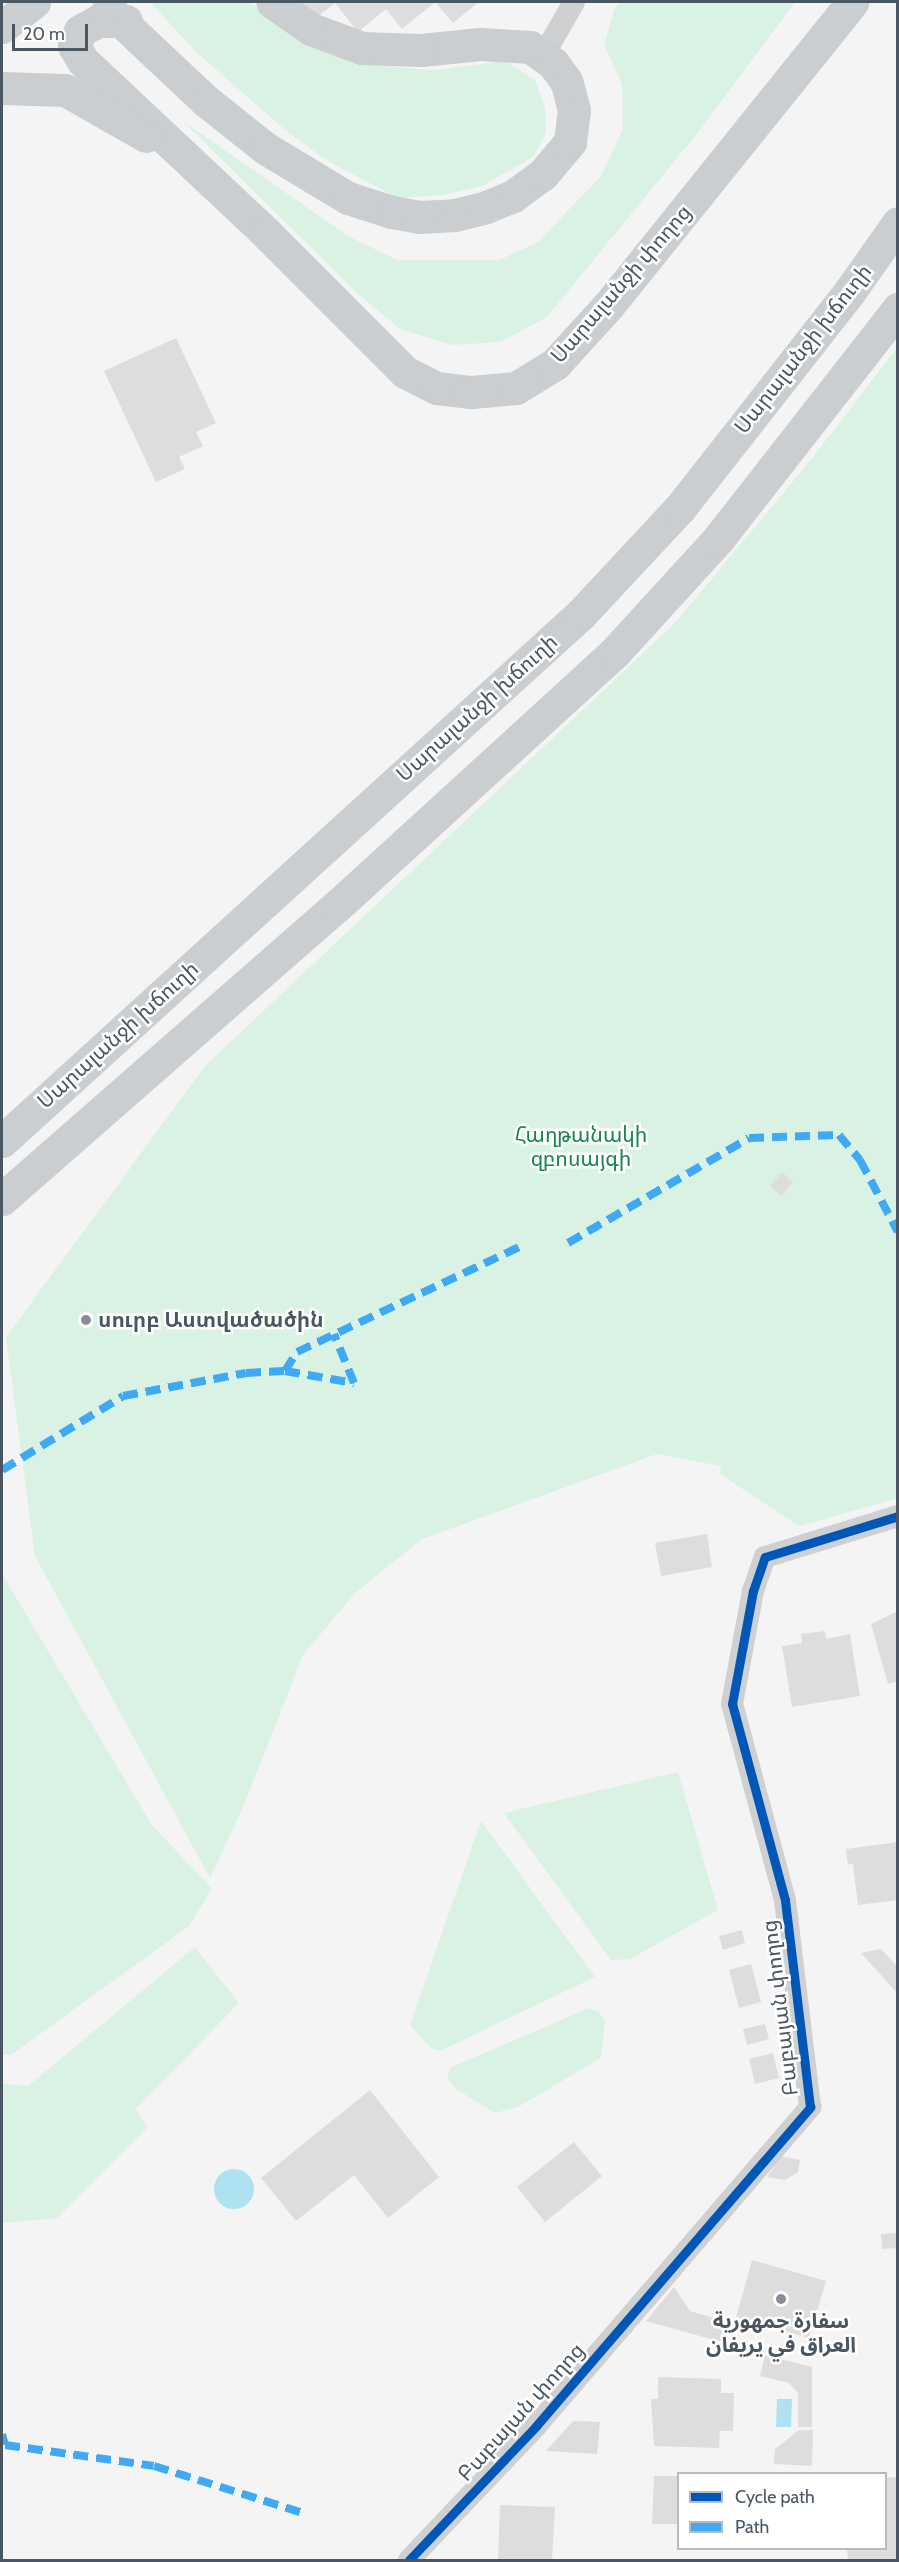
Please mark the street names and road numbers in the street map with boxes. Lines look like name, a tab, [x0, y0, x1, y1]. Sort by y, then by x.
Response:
street label: Սարալանջի փողոց	[545, 200, 697, 368]
street label: Սարալանջի խճուղի	[729, 259, 877, 439]
street label: Սարալանջի խճուղի	[391, 629, 563, 787]
street label: Սարալանջի խճուղի	[32, 956, 204, 1114]
street label: Բաբայան փողոց	[757, 1919, 803, 2097]
street label: Բաբայան փողոց	[452, 2338, 590, 2486]

